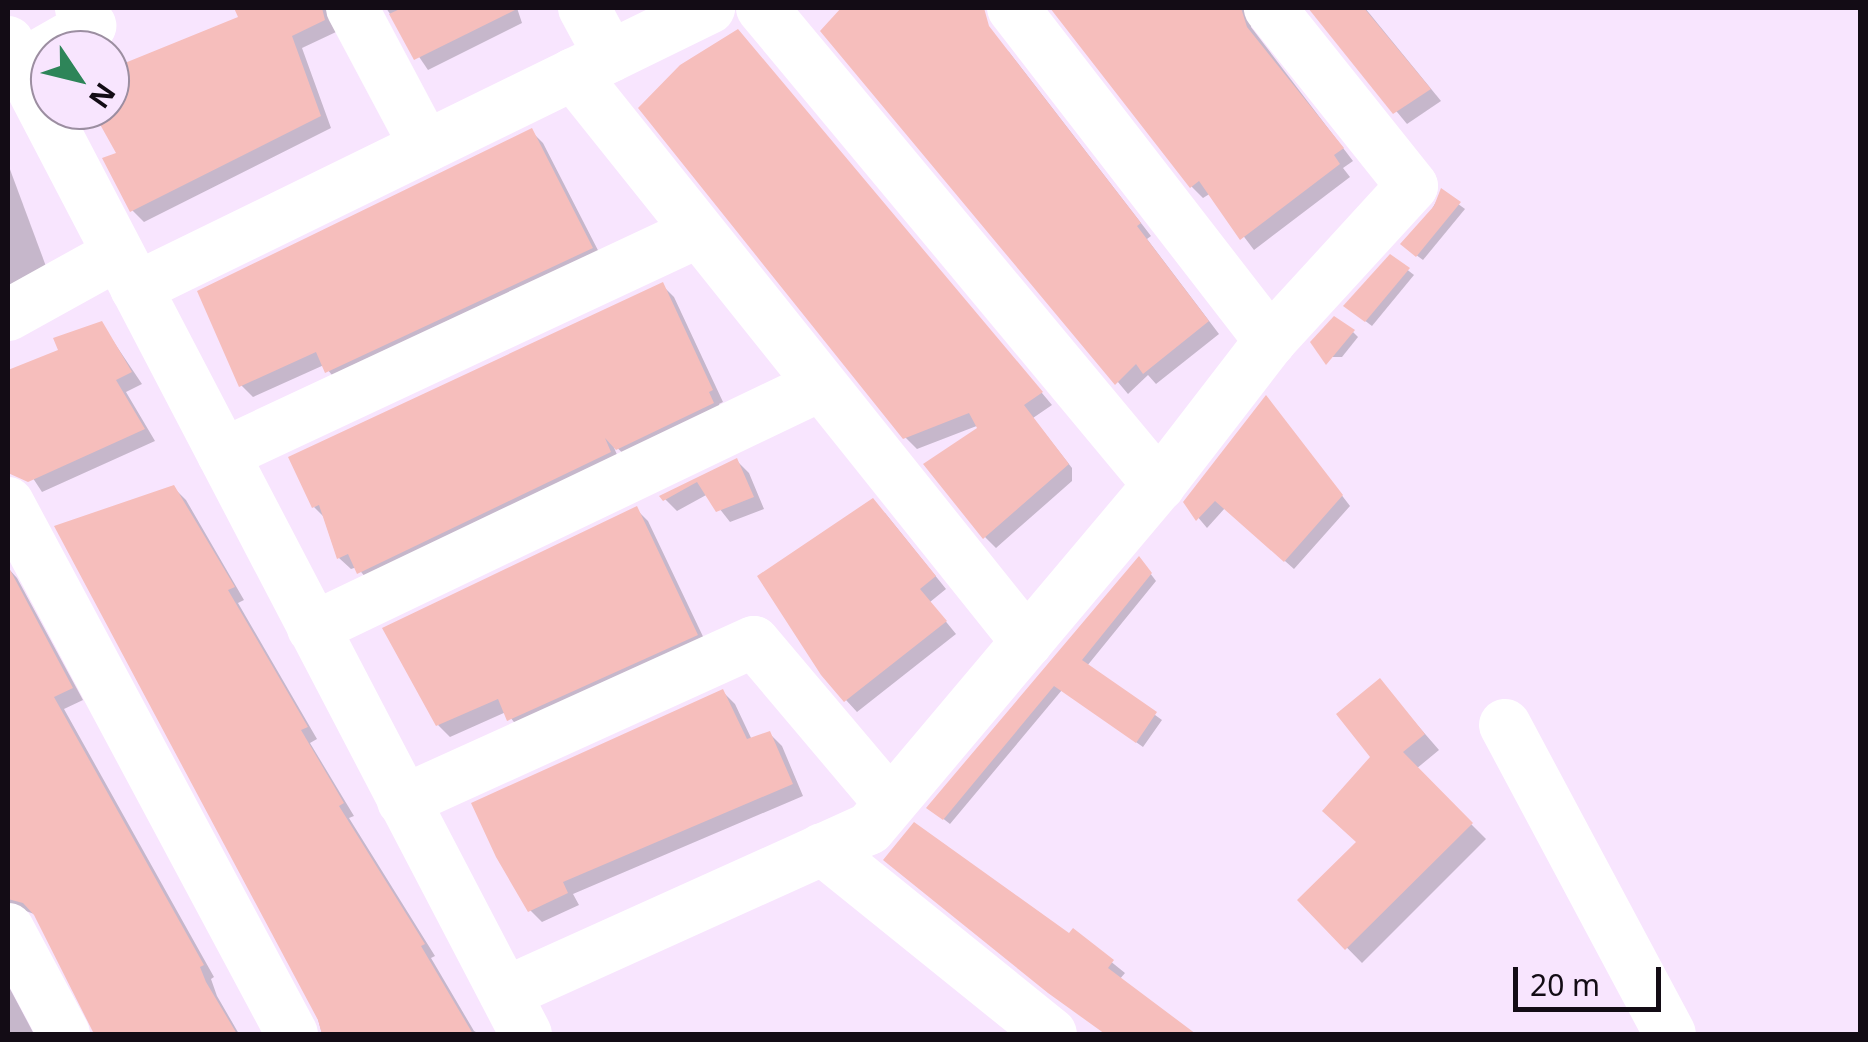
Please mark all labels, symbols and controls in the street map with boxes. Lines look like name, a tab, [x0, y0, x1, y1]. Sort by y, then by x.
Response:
north arrow	[30, 30, 130, 130]
text: N	[81, 76, 125, 116]
scale bar	[1518, 947, 1666, 1009]
text: 20 m	[1530, 964, 1600, 1005]

